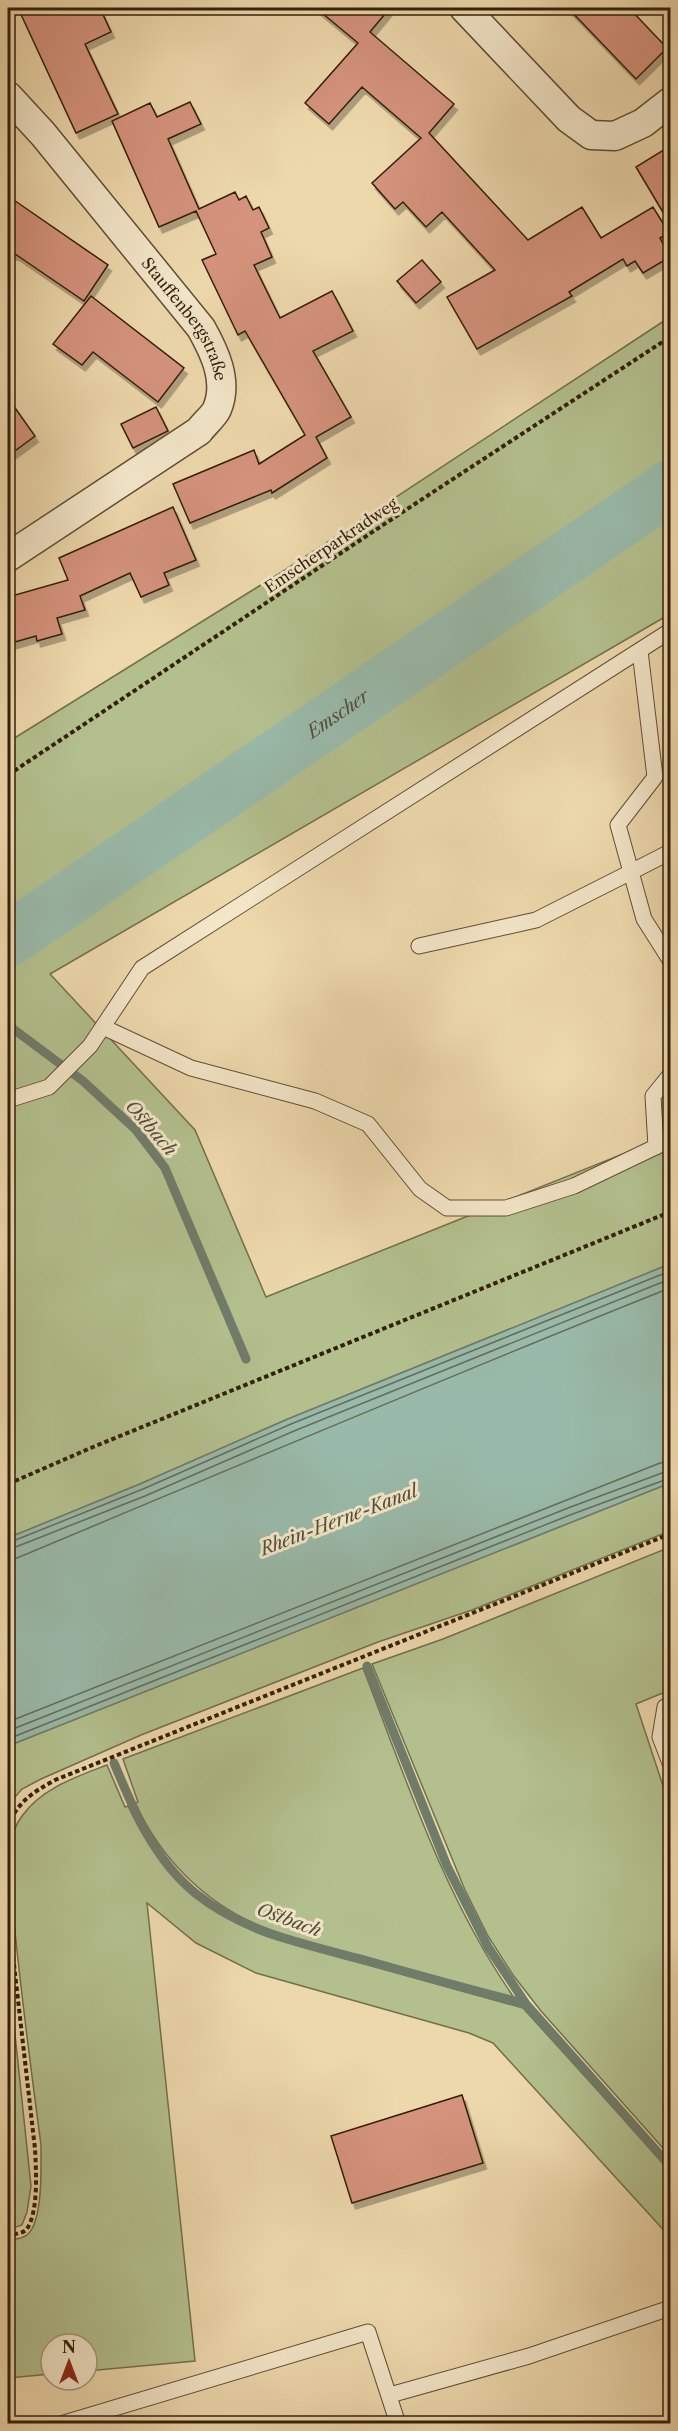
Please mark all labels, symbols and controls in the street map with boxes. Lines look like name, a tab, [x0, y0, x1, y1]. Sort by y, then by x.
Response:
street label: Stauffenbergstraße	[137, 253, 231, 382]
street label: Emscherparkradweg	[261, 493, 402, 597]
water label: Emscher	[301, 684, 375, 744]
water label: Ostbach	[121, 1096, 181, 1160]
water label: Rhein-Herne-Kanal	[255, 1479, 423, 1561]
water label: Ostbach	[254, 1898, 324, 1942]
north arrow	[39, 2332, 99, 2392]
text: N	[62, 2337, 76, 2357]

